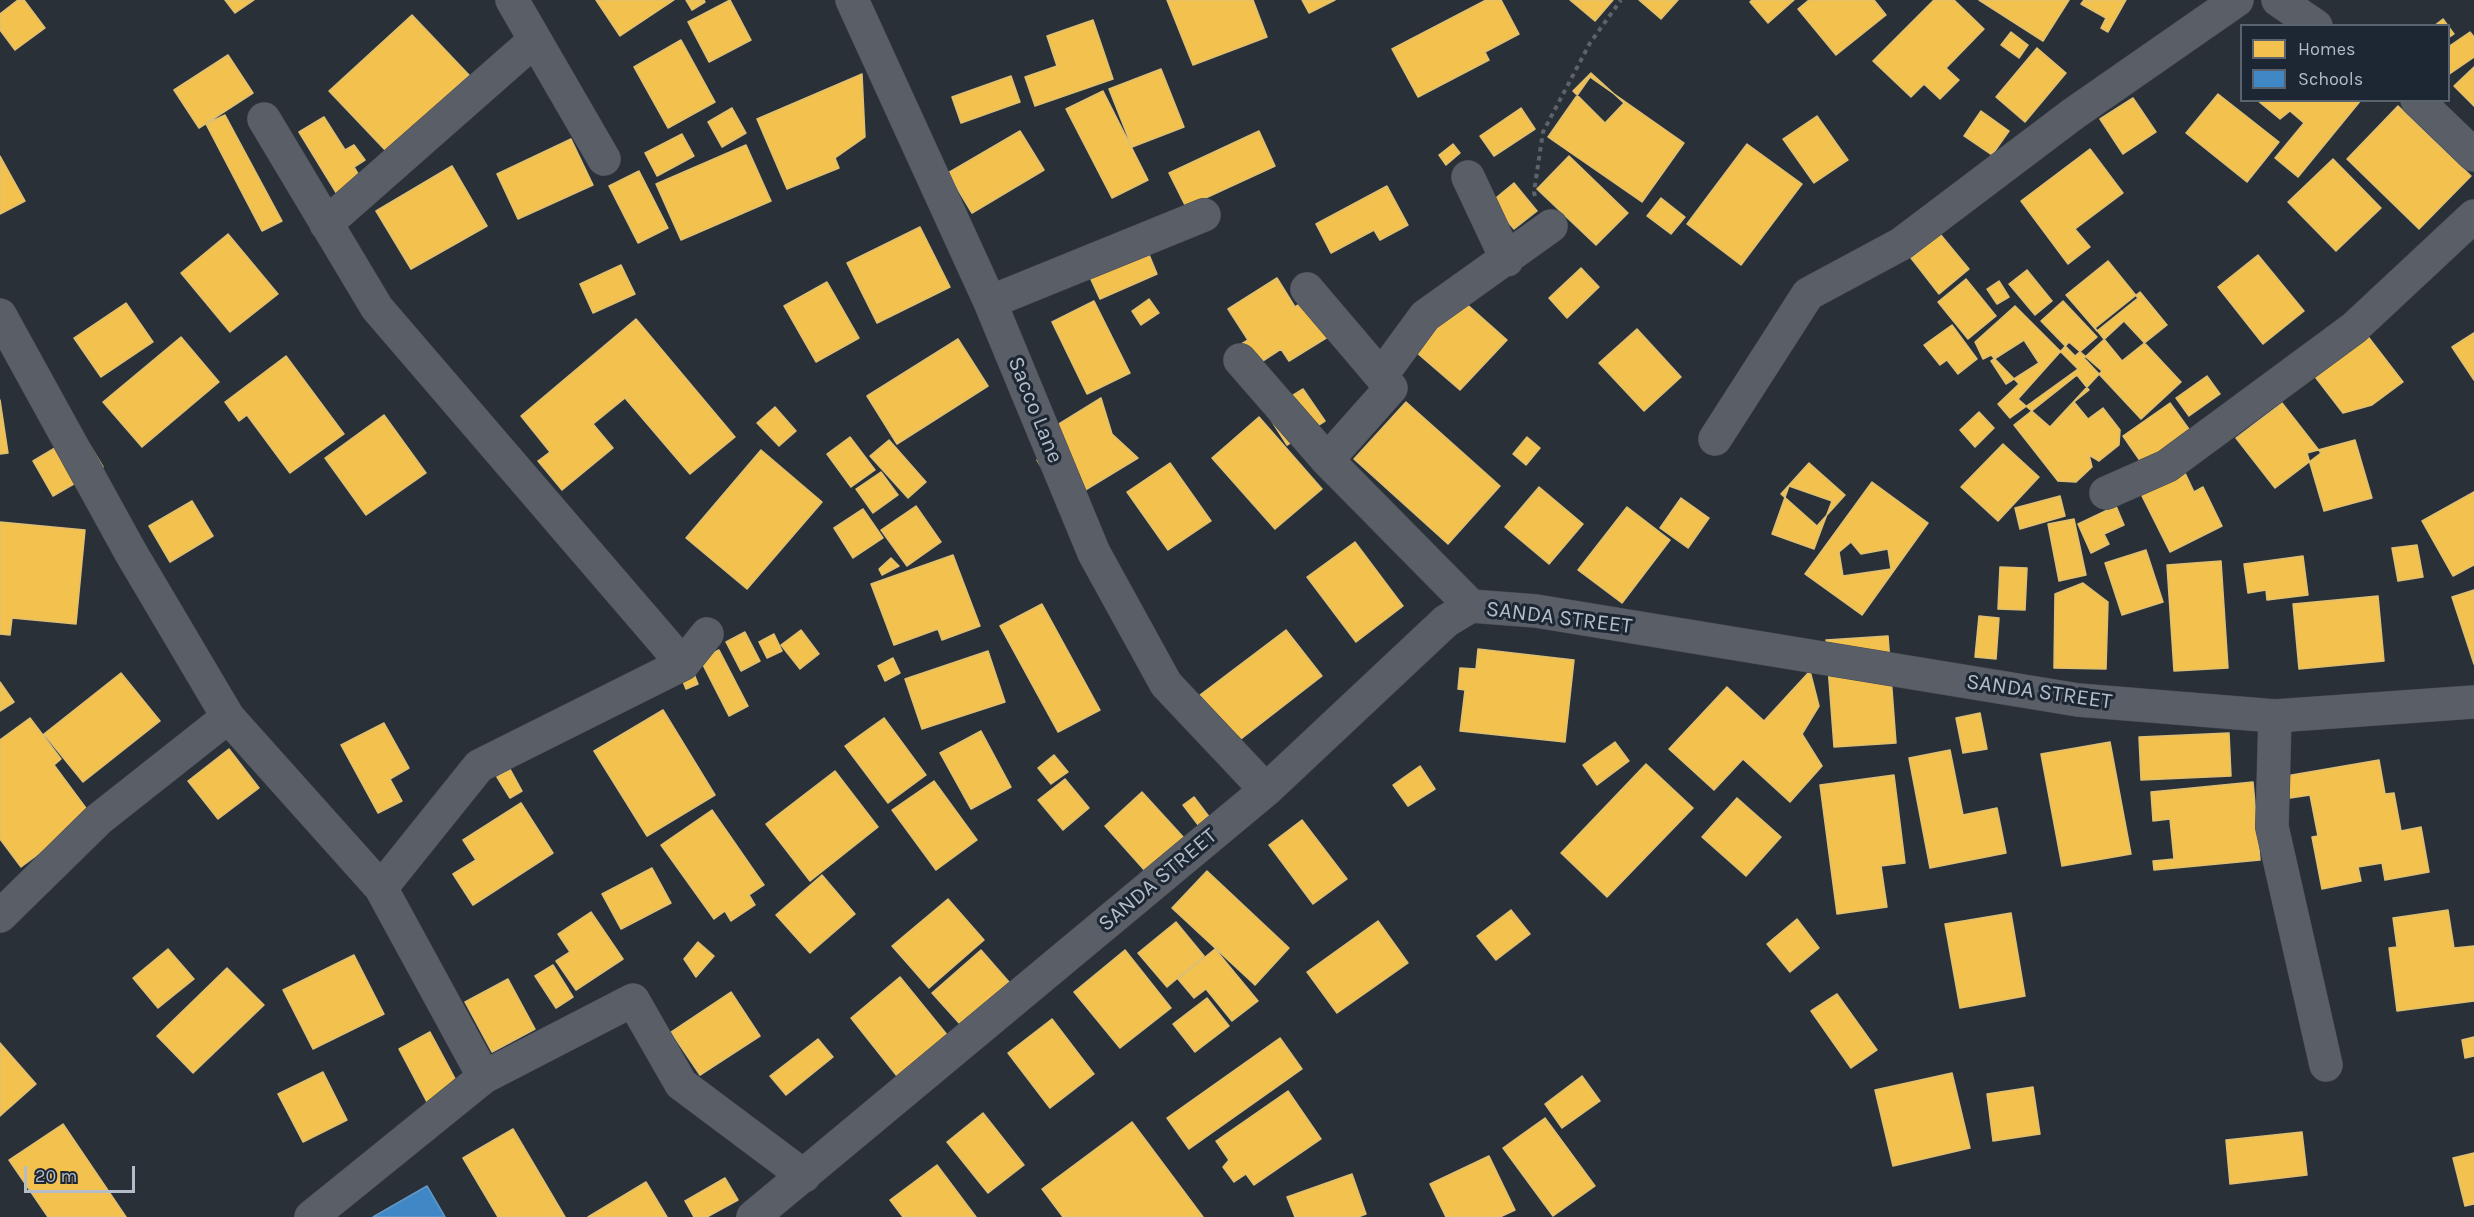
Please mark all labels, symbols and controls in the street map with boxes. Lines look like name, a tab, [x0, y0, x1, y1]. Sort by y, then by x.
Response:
legend	[2240, 24, 2450, 102]
text: Homes	[2298, 38, 2355, 60]
text: Schools	[2298, 68, 2363, 90]
street label: Sacco Lane	[1002, 353, 1068, 467]
street label: SANDA STREET	[1484, 596, 1634, 640]
street label: SANDA STREET	[1964, 669, 2114, 715]
street label: SANDA STREET	[1093, 823, 1223, 937]
scale bar	[27, 1154, 138, 1192]
text: 20 m	[35, 1165, 77, 1187]

